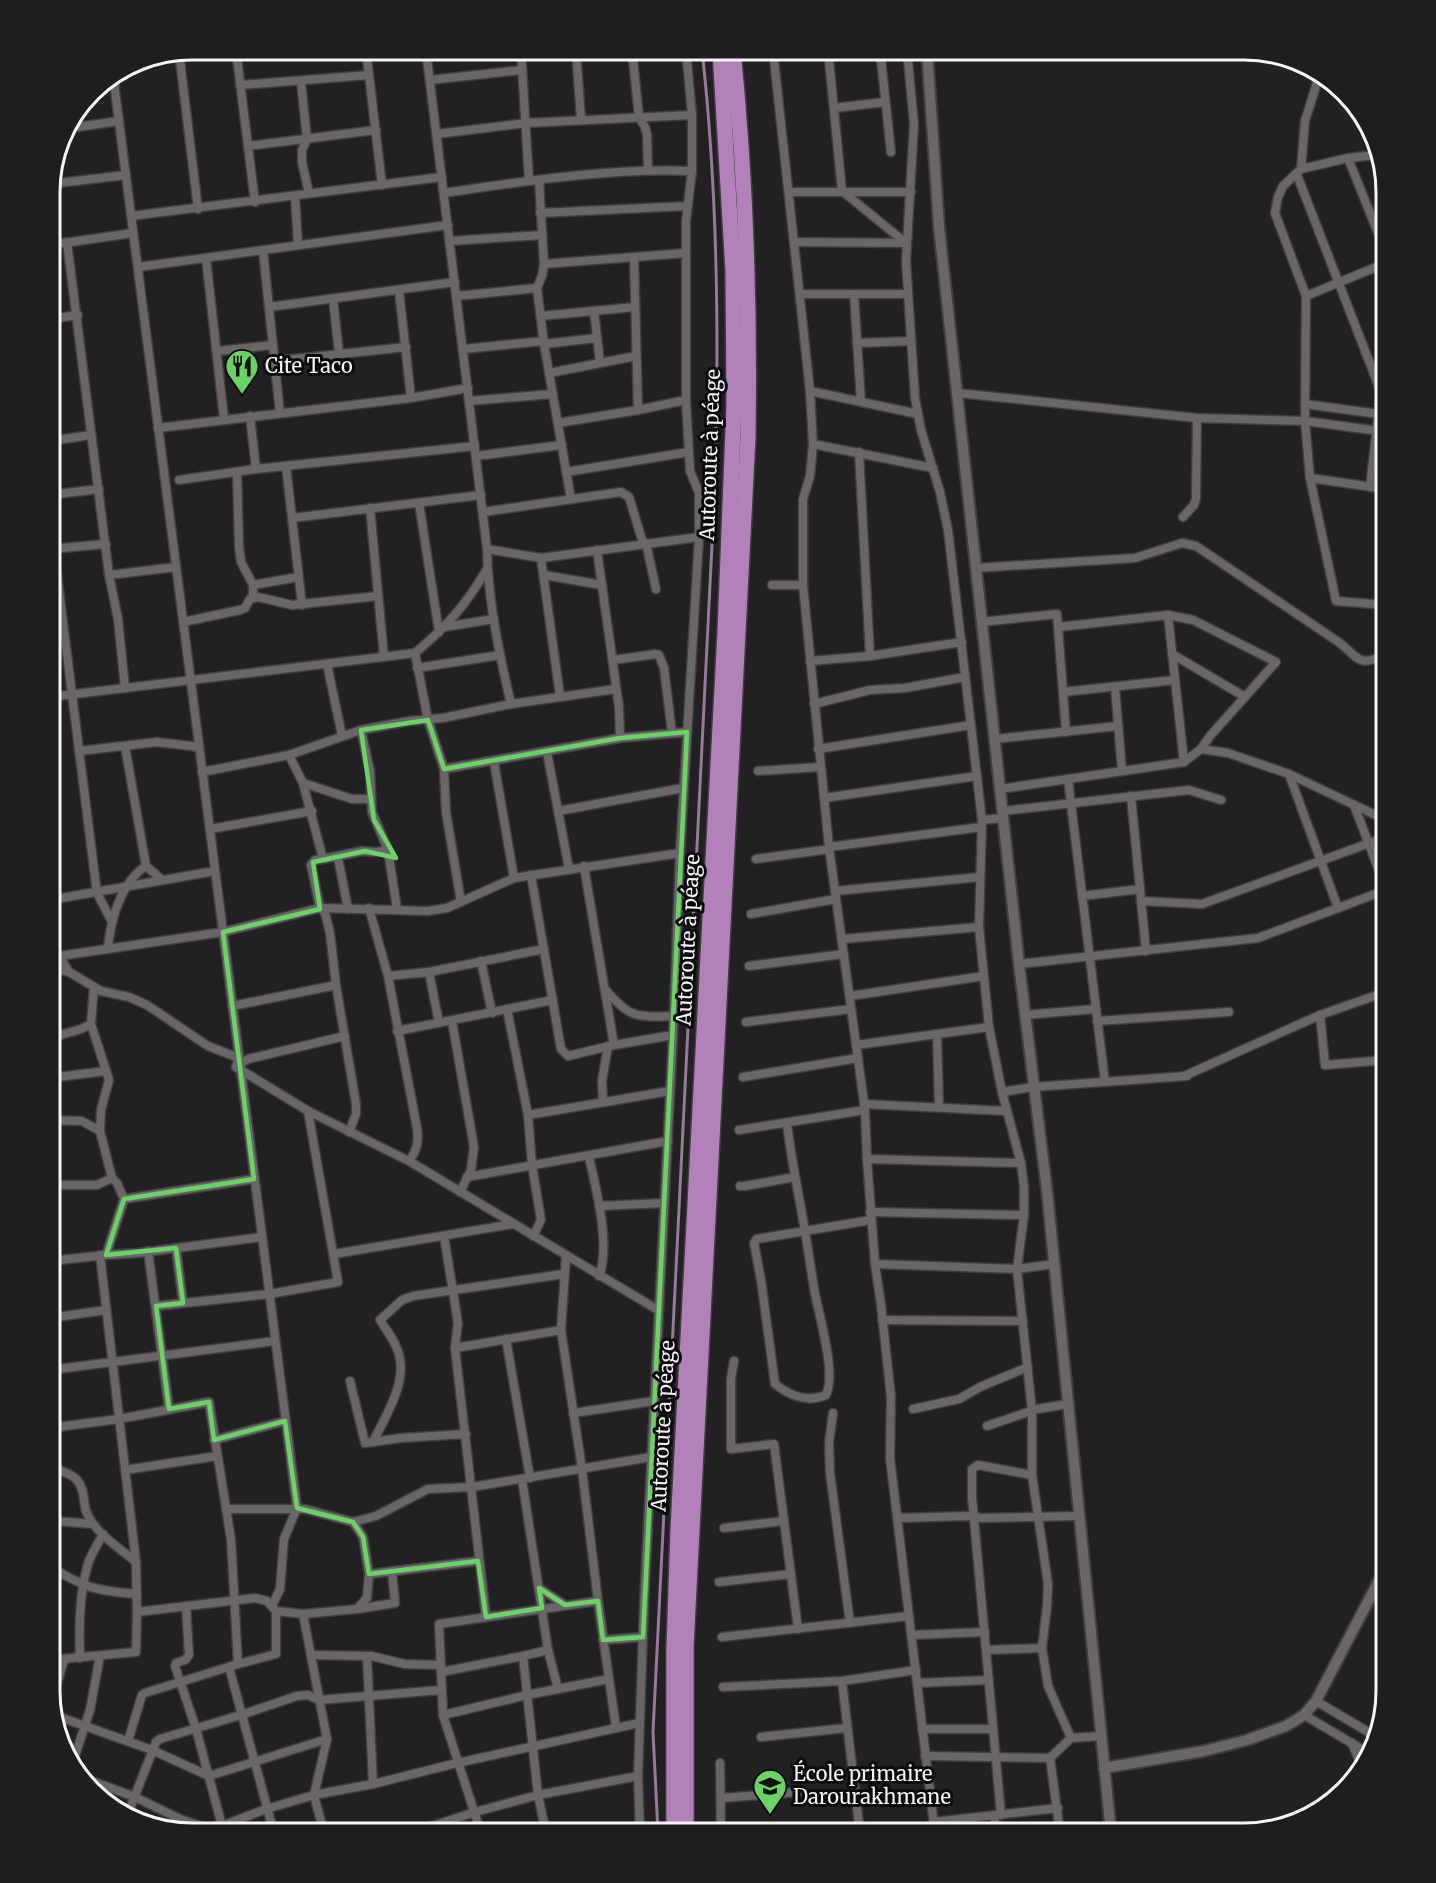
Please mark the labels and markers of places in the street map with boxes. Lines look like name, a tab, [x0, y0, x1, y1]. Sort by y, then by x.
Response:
restaurant icon: Cite Taco	[224, 348, 260, 395]
place label: Cite Taco	[265, 353, 353, 378]
place label: École primaire Darourakhmane	[793, 1759, 951, 1809]
school or university icon: École primaire Darourakhmane	[752, 1768, 788, 1815]

